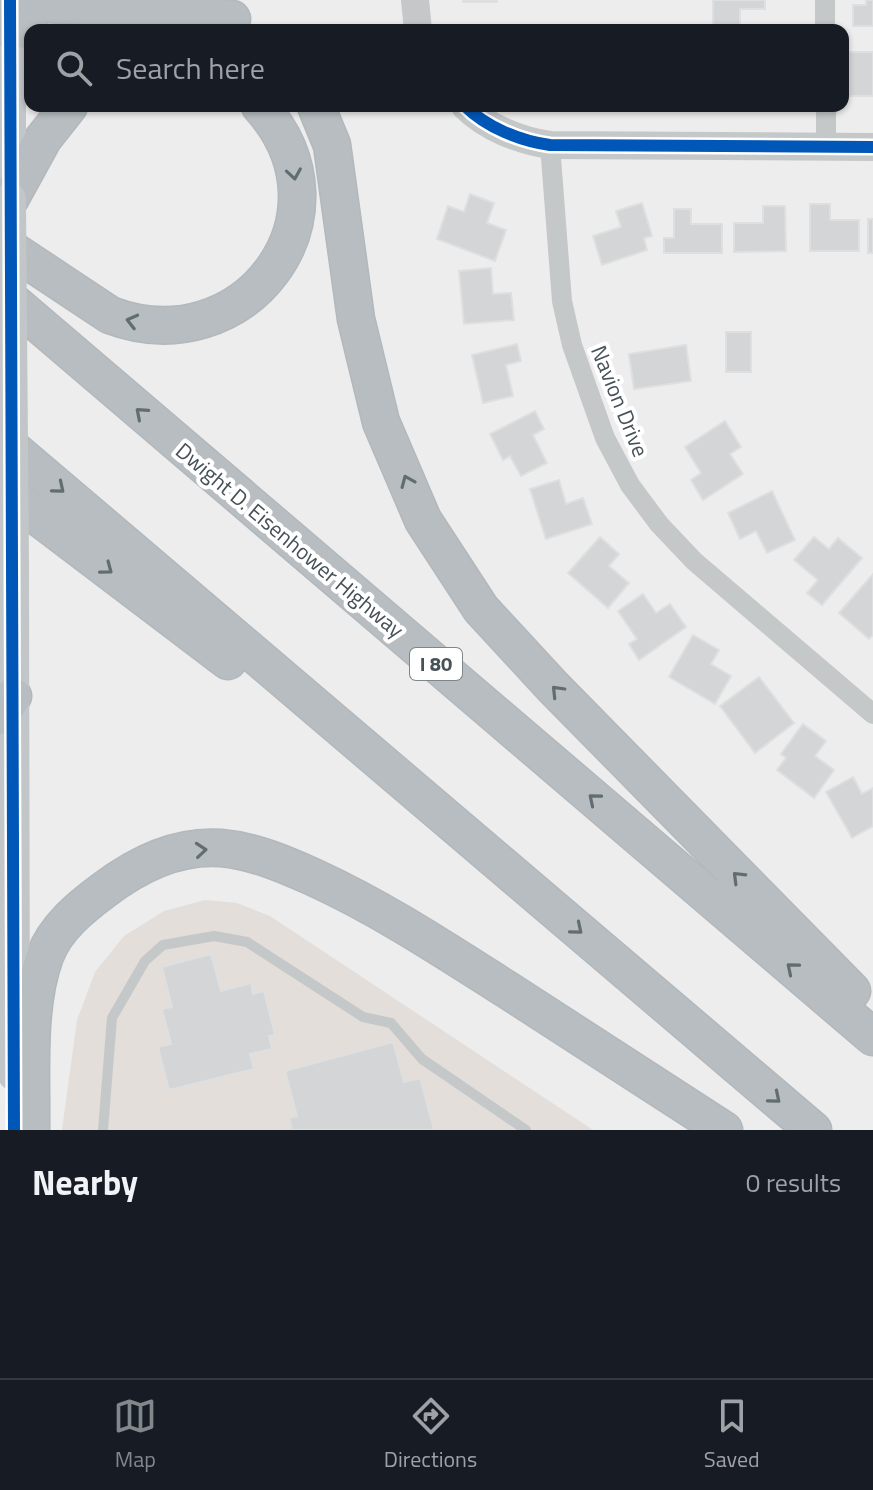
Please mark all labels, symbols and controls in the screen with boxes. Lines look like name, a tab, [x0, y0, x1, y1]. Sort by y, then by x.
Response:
search box	[24, 24, 849, 112]
text: Search here	[116, 45, 265, 91]
icon: search	[52, 46, 96, 90]
one-way arrow	[285, 168, 302, 181]
one-way arrow	[126, 314, 140, 331]
street label: Navion Drive	[582, 340, 658, 462]
one-way arrow	[136, 408, 150, 423]
street label: Dwight D. Eisenhower Highway	[168, 434, 412, 646]
one-way arrow	[400, 475, 416, 489]
one-way arrow	[50, 478, 65, 493]
one-way arrow	[98, 560, 113, 574]
road number: I 80	[410, 648, 462, 680]
one-way arrow	[552, 686, 566, 700]
one-way arrow	[589, 794, 604, 809]
one-way arrow	[195, 842, 208, 859]
one-way arrow	[733, 872, 748, 886]
one-way arrow	[568, 919, 583, 934]
one-way arrow	[787, 963, 802, 978]
one-way arrow	[766, 1088, 781, 1103]
text: Nearby	[32, 1156, 138, 1208]
text: 0 results	[746, 1163, 841, 1202]
tab: Map	[113, 1394, 157, 1476]
tab: Directions	[384, 1394, 477, 1476]
tab: Saved	[704, 1394, 760, 1476]

